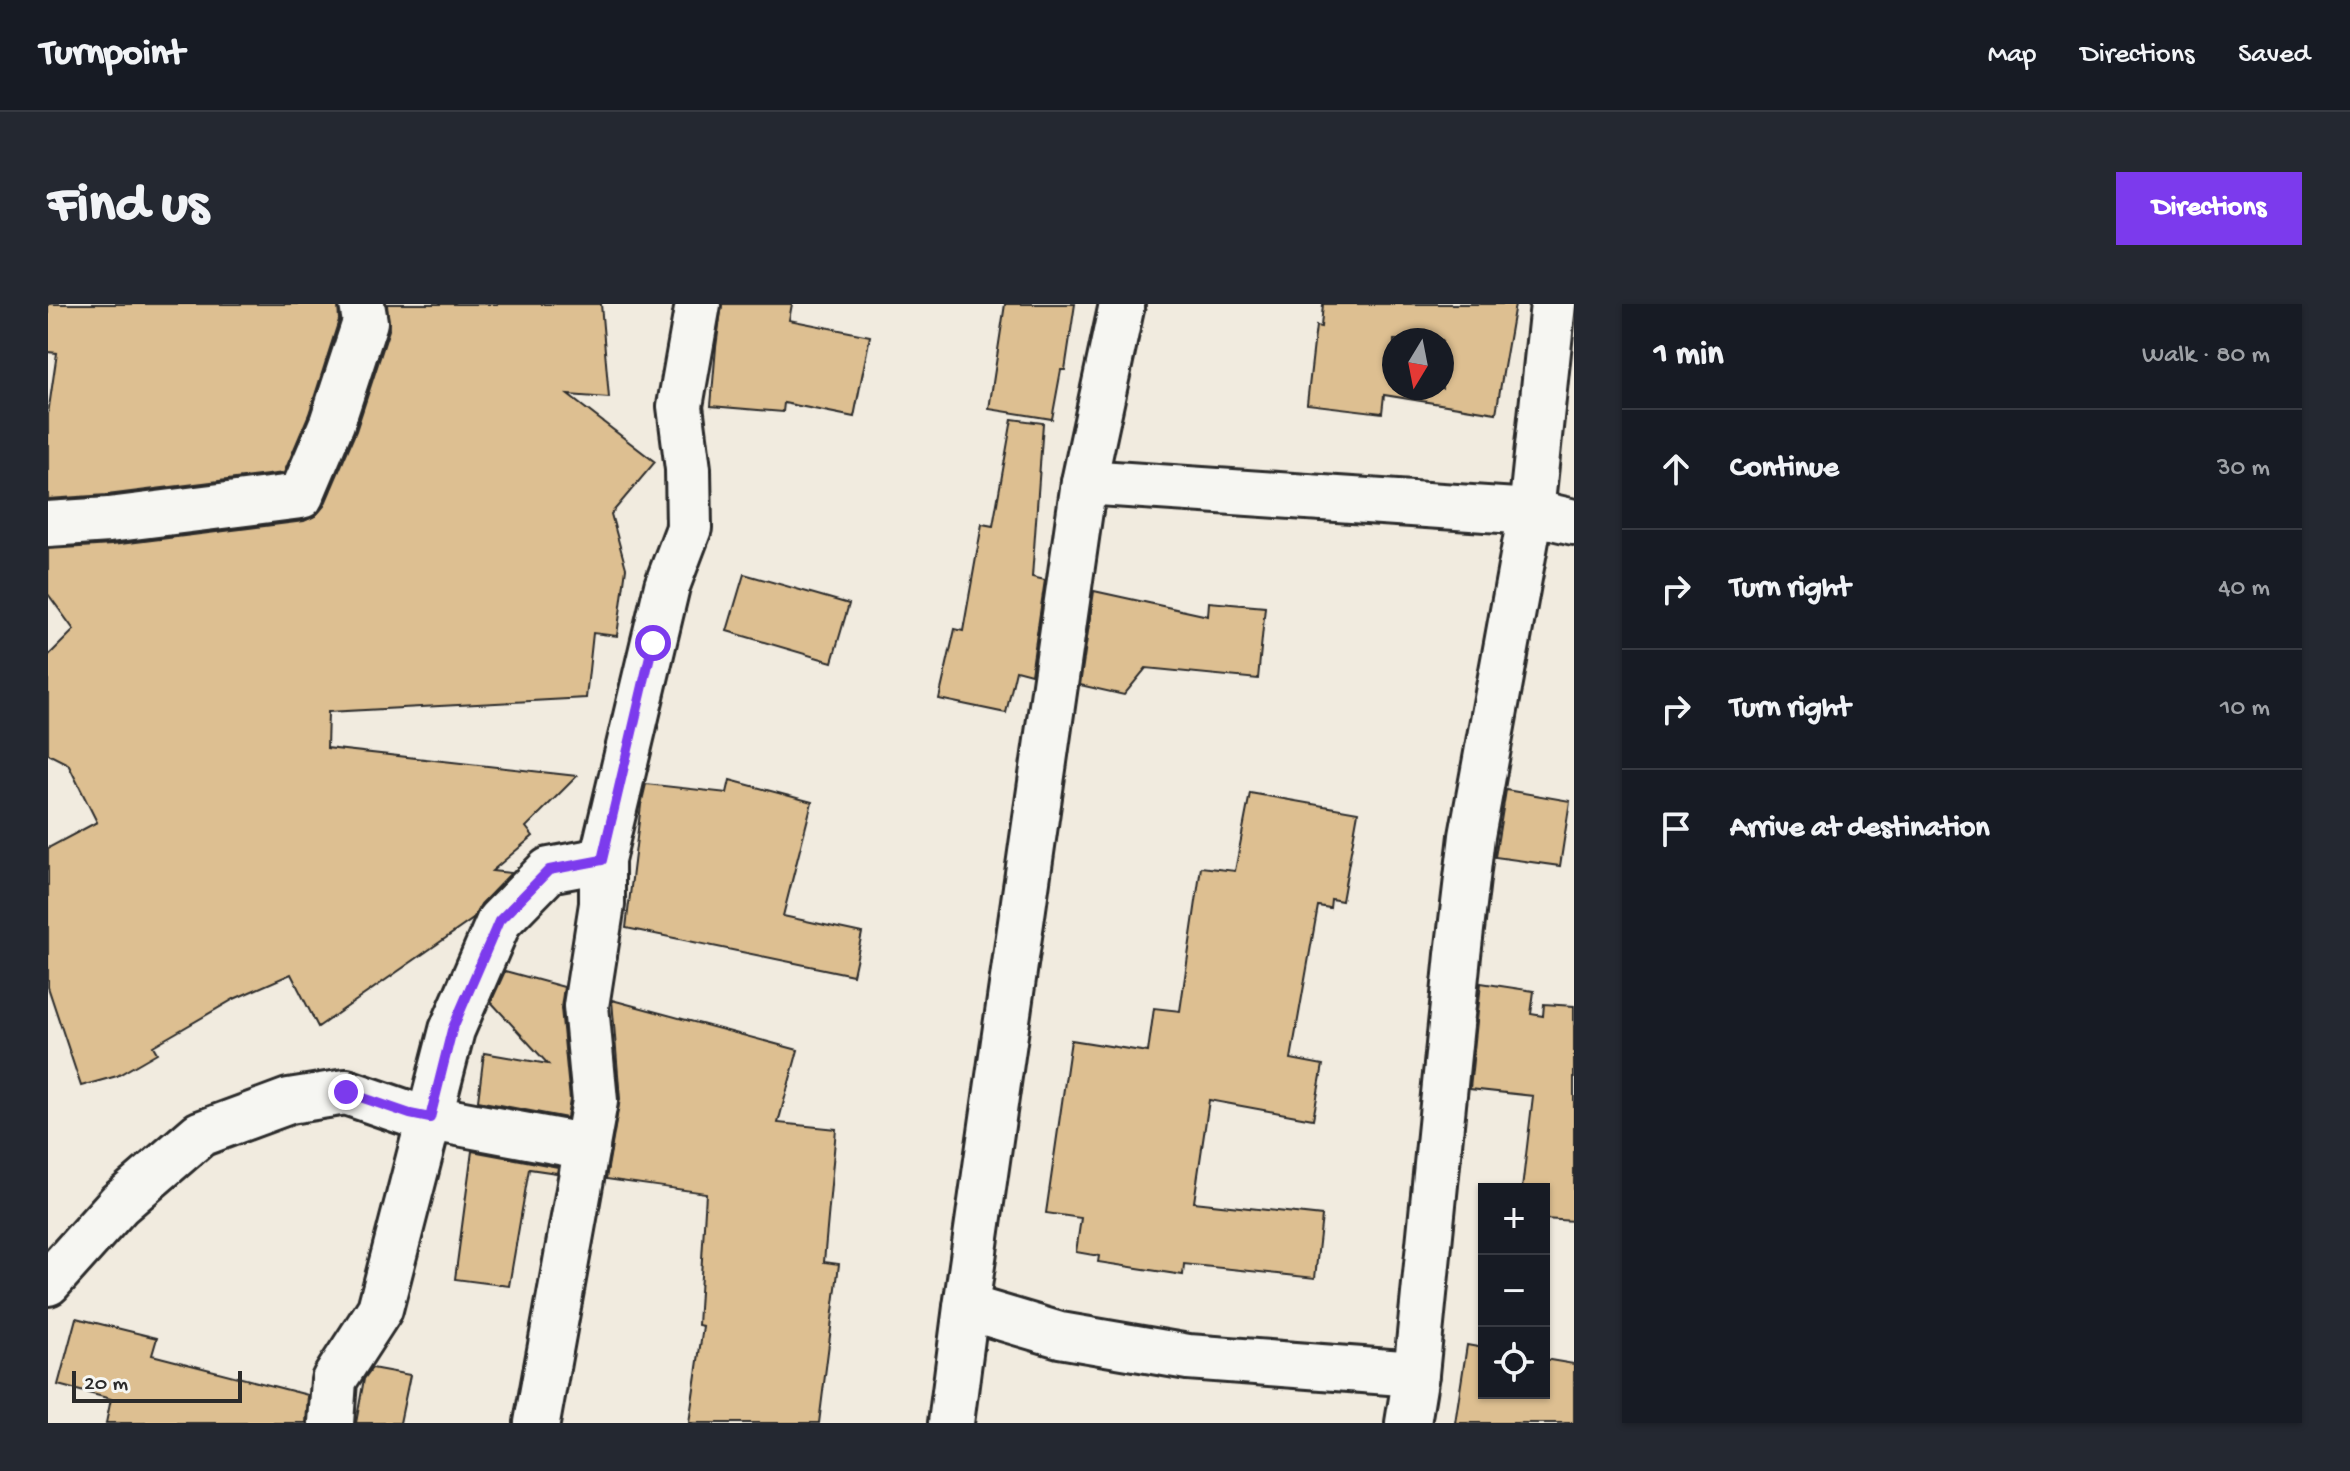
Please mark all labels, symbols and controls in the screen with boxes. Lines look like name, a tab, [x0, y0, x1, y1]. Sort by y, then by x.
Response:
text: Turnpoint	[40, 33, 184, 77]
text: Map	[1988, 39, 2036, 72]
text: Directions	[2080, 39, 2194, 72]
text: Saved	[2238, 39, 2310, 72]
button: Directions	[2116, 172, 2302, 245]
text: Find us	[48, 175, 208, 241]
north arrow	[1382, 328, 1454, 400]
text: 1 min	[1654, 336, 1723, 376]
text: Walk · 80 m	[2142, 341, 2270, 372]
icon: ahead	[1654, 447, 1698, 491]
text: Continue	[1730, 452, 1839, 487]
text: 30 m	[2217, 454, 2270, 485]
icon: right	[1654, 567, 1698, 611]
text: Turn right	[1730, 572, 1850, 607]
text: 40 m	[2218, 574, 2270, 605]
route start	[635, 625, 671, 661]
icon: right	[1654, 687, 1698, 731]
text: Turn right	[1730, 692, 1850, 727]
text: 10 m	[2220, 694, 2270, 725]
icon: arrive	[1654, 807, 1698, 851]
text: Arrive at destination	[1730, 812, 1990, 847]
route end	[328, 1074, 364, 1110]
map controls	[1478, 1183, 1550, 1399]
button: +	[1478, 1183, 1550, 1255]
button: −	[1478, 1255, 1550, 1327]
button: locate	[1478, 1327, 1550, 1399]
scale bar	[72, 1367, 242, 1403]
text: 20 m	[84, 1372, 128, 1398]

